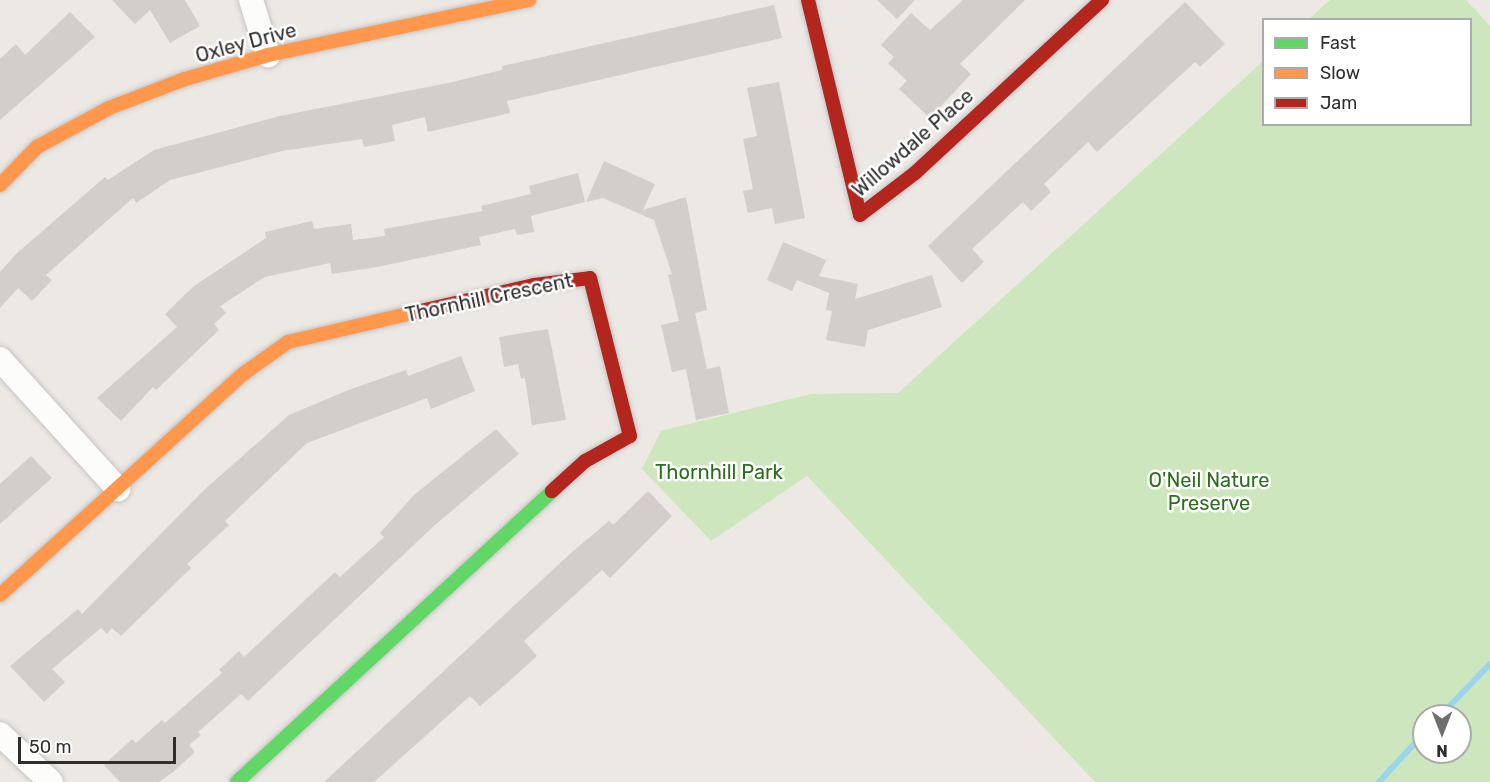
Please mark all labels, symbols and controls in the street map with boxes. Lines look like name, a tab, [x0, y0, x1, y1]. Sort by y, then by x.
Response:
street label: Oxley Drive	[193, 18, 299, 68]
legend	[1262, 18, 1472, 126]
text: Fast	[1320, 32, 1356, 54]
text: Slow	[1320, 62, 1360, 84]
street label: Willowdale Place	[848, 84, 978, 202]
text: Jam	[1320, 92, 1357, 114]
street label: Thornhill Crescent	[403, 269, 575, 327]
park label: Thornhill Park	[655, 460, 783, 484]
park label: O'Neil Nature Preserve	[1149, 468, 1269, 515]
north arrow	[1412, 704, 1472, 764]
scale bar	[21, 725, 178, 763]
text: 50 m	[29, 736, 72, 758]
text: N	[1436, 741, 1448, 760]

